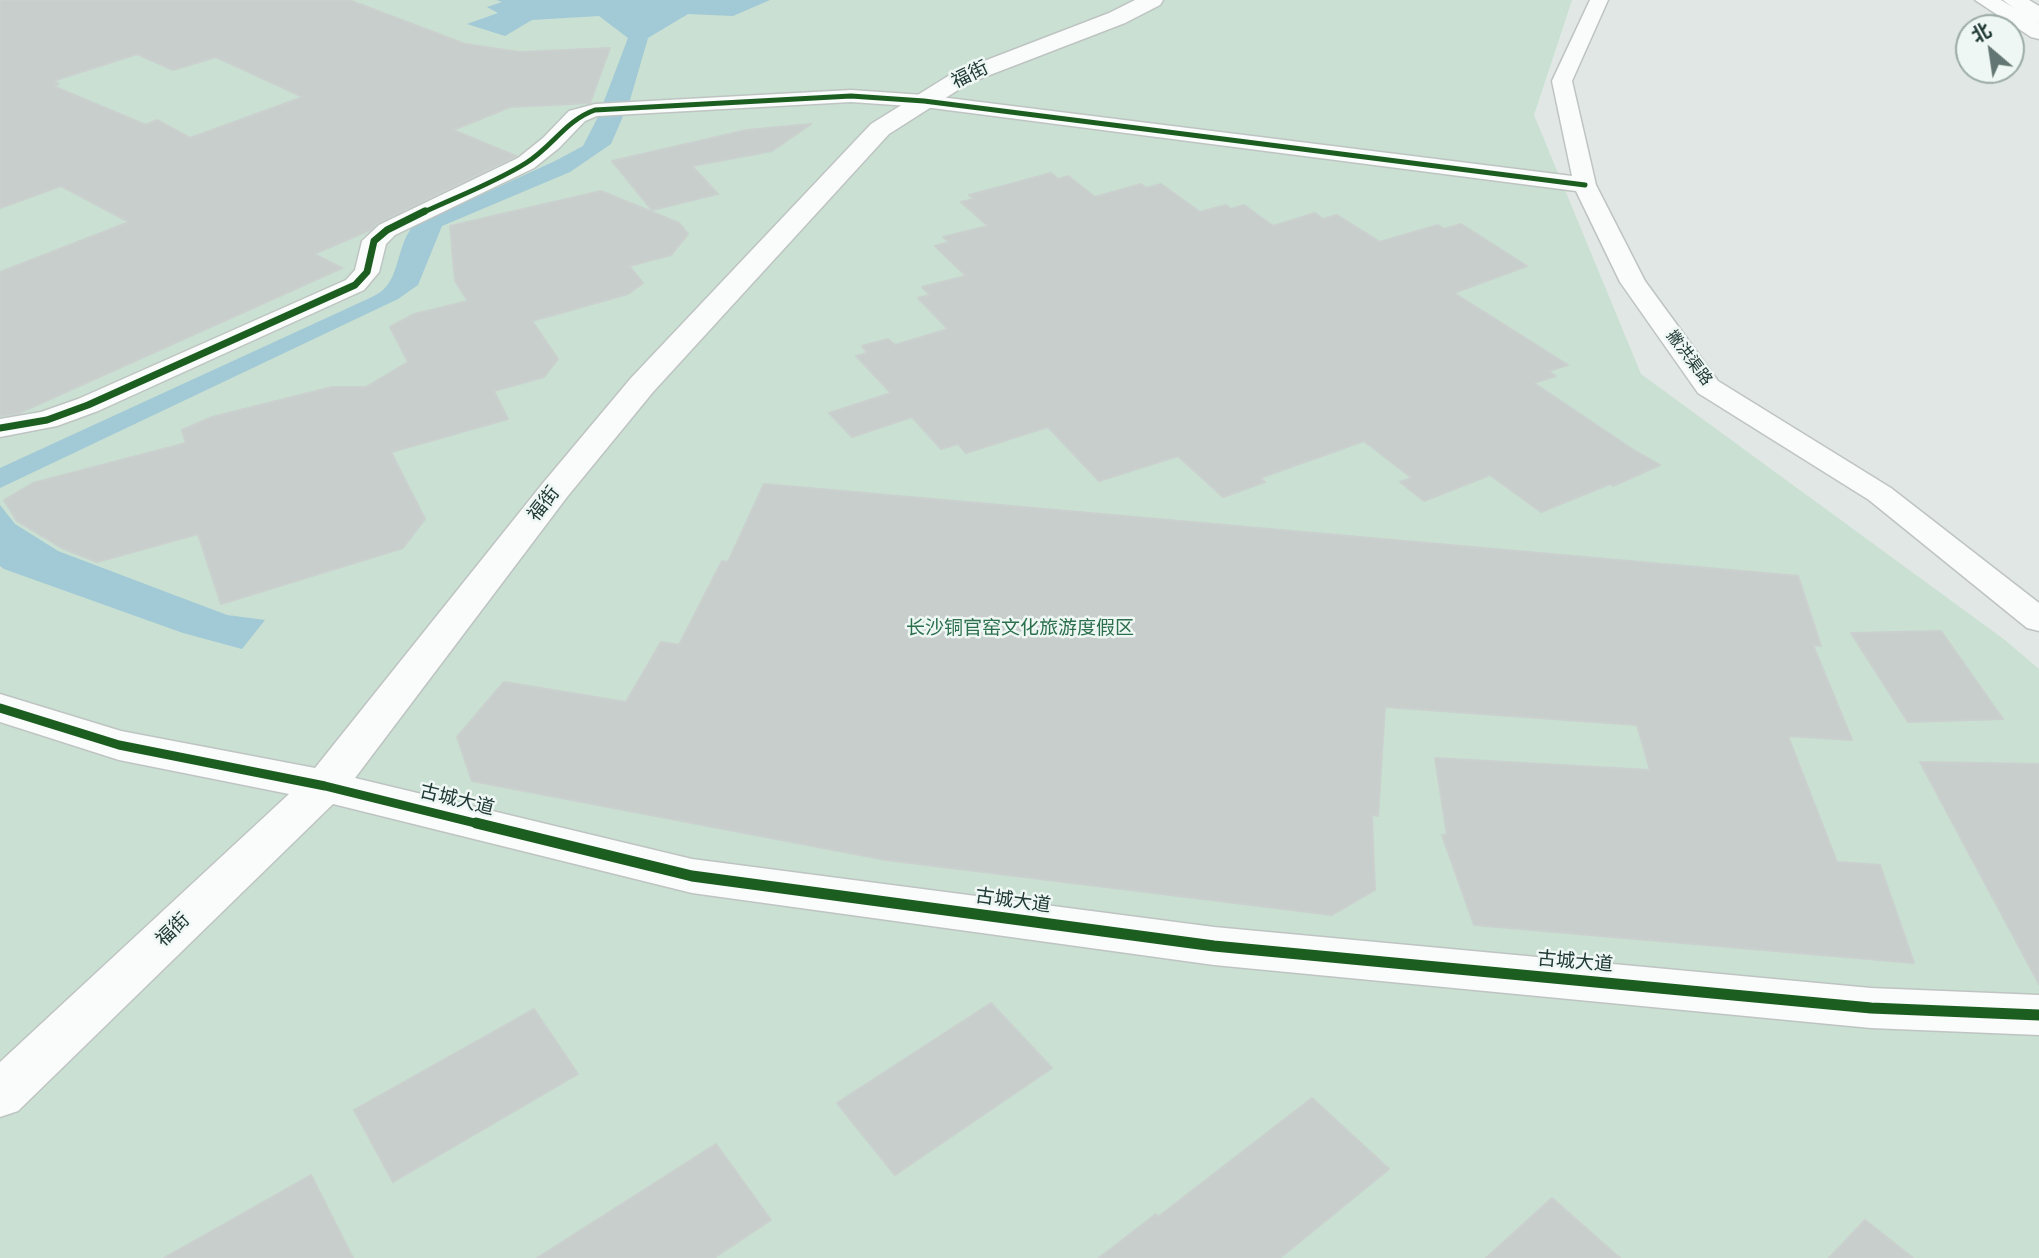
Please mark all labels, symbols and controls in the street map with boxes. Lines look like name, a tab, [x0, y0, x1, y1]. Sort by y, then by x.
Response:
north arrow	[1955, 14, 2025, 84]
text: 北	[1967, 17, 1995, 47]
street label: 福街	[948, 56, 992, 94]
street label: 撇洪渠路	[1662, 327, 1716, 389]
street label: 福街	[523, 482, 565, 526]
park label: 长沙铜官窑文化旅游度假区	[906, 618, 1134, 640]
street label: 古城大道	[417, 780, 497, 820]
street label: 古城大道	[974, 884, 1052, 918]
street label: 福街	[151, 909, 195, 951]
street label: 古城大道	[1536, 947, 1614, 977]

